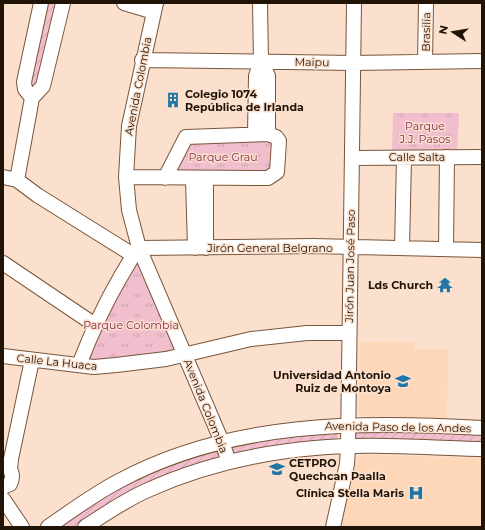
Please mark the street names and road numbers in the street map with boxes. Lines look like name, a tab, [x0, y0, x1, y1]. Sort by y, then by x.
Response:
street label: Brasilia	[419, 12, 433, 52]
street label: Avenida Colombia	[122, 36, 154, 136]
street label: Maipu	[294, 55, 330, 69]
street label: Calle Salta	[389, 150, 445, 164]
street label: Jirón Juan José Paso	[342, 209, 358, 324]
street label: Jirón General Belgrano	[206, 241, 333, 255]
street label: Calle La Huaca	[16, 351, 98, 373]
street label: Avenida Colombia	[181, 357, 231, 455]
street label: Avenida Paso de los Andes	[325, 419, 472, 435]

